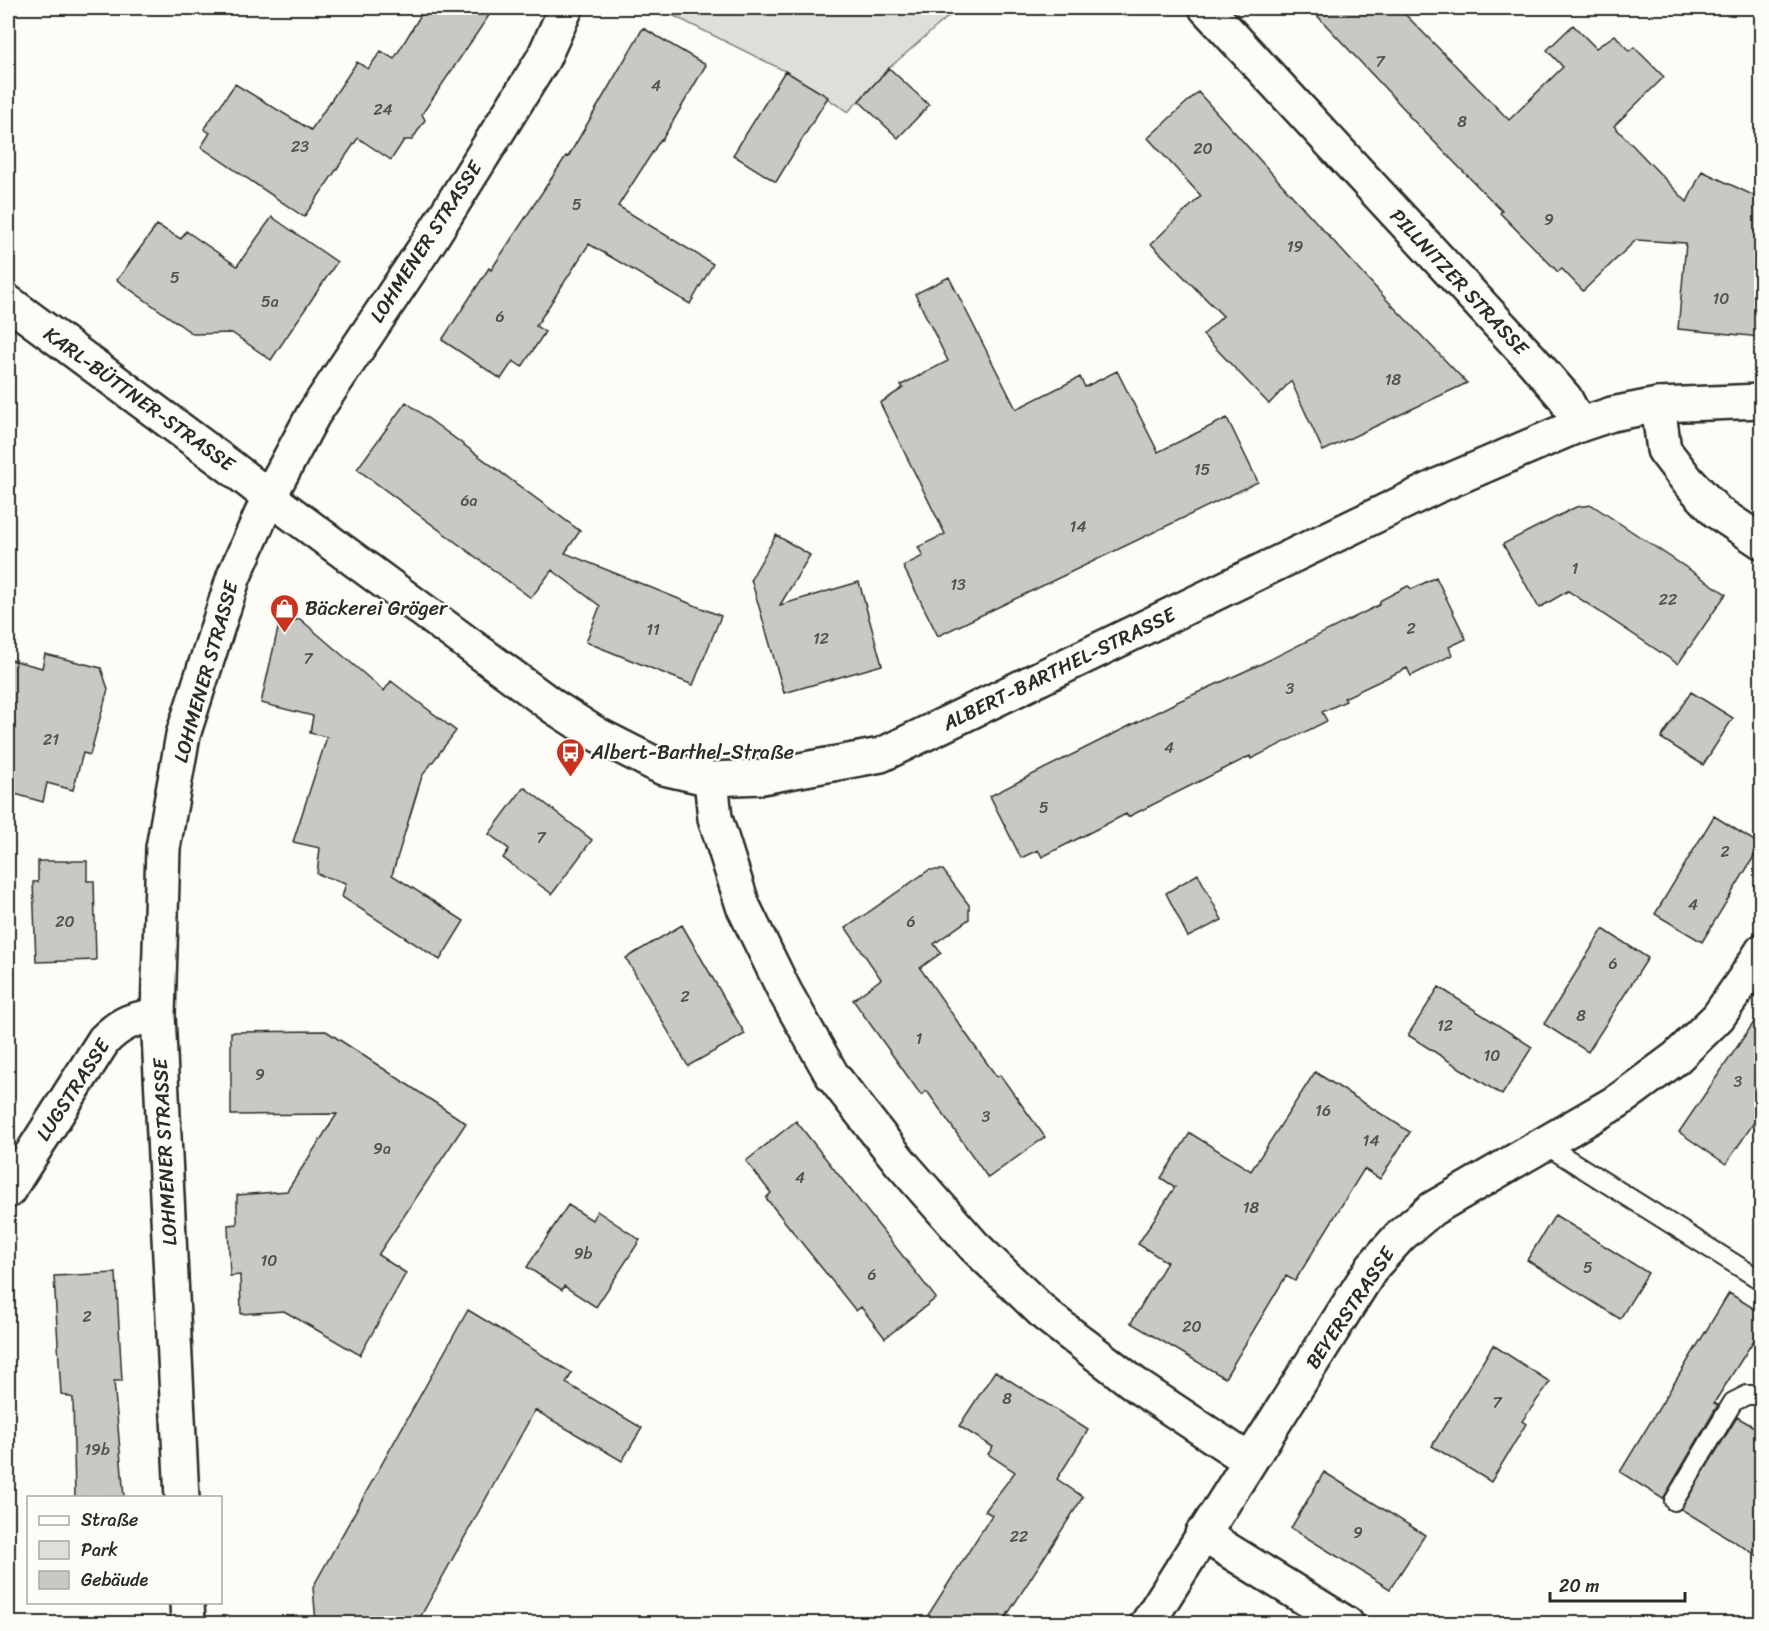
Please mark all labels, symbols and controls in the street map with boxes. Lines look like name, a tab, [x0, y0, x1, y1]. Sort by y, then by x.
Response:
house number: 7	[1375, 47, 1385, 76]
house number: 4	[651, 71, 661, 100]
house number: 24	[373, 95, 393, 124]
house number: 8	[1457, 107, 1467, 136]
house number: 23	[291, 132, 309, 161]
house number: 20	[1193, 134, 1213, 163]
street label: LOHMENER STRASSE	[360, 152, 493, 330]
house number: 5	[572, 190, 582, 219]
street label: PILLNITZER STRASSE	[1381, 200, 1538, 365]
house number: 9	[1544, 205, 1554, 234]
house number: 19	[1287, 232, 1304, 261]
house number: 5	[170, 263, 180, 292]
house number: 10	[1713, 284, 1729, 313]
house number: 5a	[261, 287, 279, 316]
house number: 6	[495, 302, 505, 331]
street label: KARL-BÜTTNER-STRASSE	[36, 317, 244, 482]
house number: 18	[1385, 365, 1402, 394]
house number: 15	[1194, 455, 1211, 484]
house number: 6a	[460, 486, 478, 515]
house number: 14	[1070, 512, 1086, 541]
house number: 1	[1572, 554, 1579, 583]
house number: 13	[950, 570, 966, 599]
street label: LOHMENER STRASSE	[163, 575, 249, 767]
house number: 22	[1659, 585, 1677, 614]
place label: Bäckerei Gröger	[305, 591, 448, 626]
shop icon: Bäckerei Gröger	[268, 592, 300, 634]
street label: ALBERT-BARTHEL-STRASSE	[936, 596, 1183, 741]
house number: 2	[1406, 614, 1416, 643]
house number: 11	[646, 615, 660, 644]
house number: 12	[813, 624, 829, 653]
house number: 7	[303, 644, 313, 673]
house number: 3	[1286, 674, 1295, 703]
house number: 21	[43, 725, 59, 754]
house number: 4	[1164, 733, 1174, 762]
place label: Albert-Barthel-Straße	[590, 735, 794, 770]
bus stop icon: Albert-Barthel-Straße	[554, 736, 586, 778]
house number: 5	[1039, 793, 1049, 822]
house number: 7	[536, 823, 546, 852]
house number: 2	[1720, 837, 1730, 866]
house number: 4	[1688, 890, 1698, 919]
house number: 20	[55, 907, 75, 936]
house number: 6	[906, 907, 916, 936]
house number: 6	[1608, 949, 1618, 978]
house number: 2	[680, 982, 690, 1011]
house number: 8	[1576, 1001, 1586, 1030]
house number: 12	[1437, 1011, 1453, 1040]
house number: 1	[916, 1024, 923, 1053]
street label: LUGSTRASSE	[27, 1030, 120, 1148]
house number: 10	[1484, 1041, 1500, 1070]
street label: LOHMENER STRASSE	[143, 1056, 187, 1246]
house number: 9	[255, 1060, 265, 1089]
house number: 3	[1734, 1067, 1743, 1096]
house number: 16	[1315, 1096, 1331, 1125]
house number: 3	[982, 1102, 991, 1131]
house number: 14	[1363, 1126, 1379, 1155]
house number: 9a	[373, 1134, 391, 1163]
house number: 4	[795, 1163, 805, 1192]
house number: 18	[1243, 1193, 1260, 1222]
street label: BEYERSTRASSE	[1296, 1238, 1405, 1376]
house number: 9b	[574, 1239, 593, 1268]
house number: 10	[261, 1246, 277, 1275]
house number: 5	[1583, 1253, 1593, 1282]
house number: 6	[867, 1260, 877, 1289]
house number: 2	[82, 1302, 92, 1331]
house number: 20	[1182, 1312, 1202, 1341]
house number: 8	[1002, 1384, 1012, 1413]
house number: 7	[1492, 1388, 1502, 1417]
house number: 19b	[84, 1435, 110, 1464]
legend	[27, 1496, 222, 1604]
text: Straße	[81, 1504, 138, 1536]
house number: 9	[1353, 1518, 1363, 1547]
house number: 22	[1010, 1522, 1028, 1551]
text: Park	[81, 1534, 118, 1566]
text: Gebäude	[81, 1564, 149, 1596]
scale bar	[1550, 1565, 1685, 1603]
text: 20 m	[1559, 1570, 1599, 1602]

